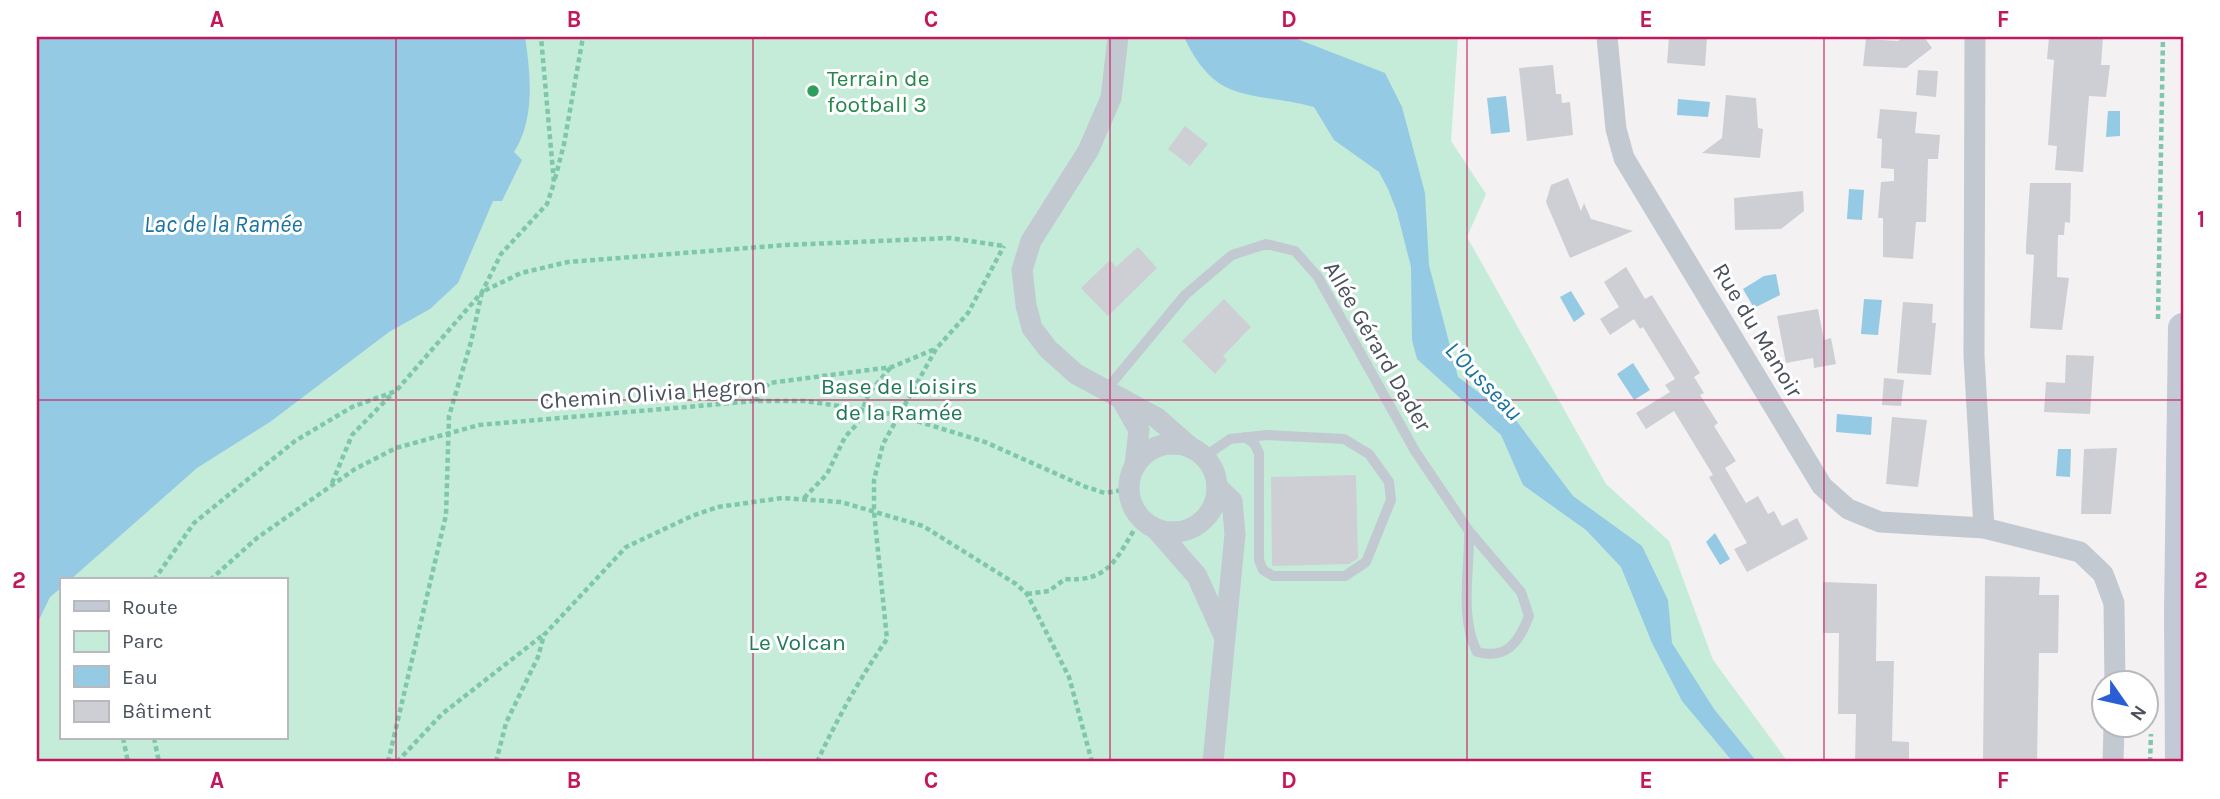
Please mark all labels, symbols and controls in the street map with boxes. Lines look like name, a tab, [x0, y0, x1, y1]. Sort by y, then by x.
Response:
text: A	[210, 6, 224, 33]
text: B	[567, 6, 581, 33]
text: C	[924, 6, 938, 33]
text: D	[1281, 6, 1297, 33]
text: E	[1639, 6, 1653, 33]
text: F	[1997, 6, 2009, 33]
place label: Terrain de football 3	[827, 65, 930, 118]
marker: Terrain de football 3	[805, 83, 821, 99]
text: 1	[15, 206, 23, 233]
text: 1	[2197, 206, 2205, 233]
water label: Lac de la Ramée	[144, 210, 302, 238]
street label: Allée Gérard Dader	[1318, 256, 1438, 437]
street label: Rue du Manoir	[1707, 258, 1809, 403]
water label: L'Ousseau	[1440, 336, 1528, 426]
street label: Chemin Olivia Hegron	[539, 372, 767, 415]
park label: Base de Loisirs de la Ramée	[821, 373, 977, 426]
text: 2	[12, 567, 26, 594]
text: 2	[2194, 567, 2208, 594]
legend	[60, 578, 287, 740]
text: Route	[122, 595, 178, 619]
text: Parc	[122, 629, 164, 653]
park label: Le Volcan	[748, 629, 846, 656]
text: Eau	[122, 665, 158, 689]
north arrow	[2090, 670, 2160, 740]
text: Bâtiment	[122, 699, 212, 723]
text: N	[2125, 701, 2151, 725]
text: A	[210, 767, 224, 794]
text: B	[567, 767, 581, 794]
text: C	[924, 767, 938, 794]
text: D	[1281, 767, 1297, 794]
text: E	[1639, 767, 1653, 794]
text: F	[1997, 767, 2009, 794]

